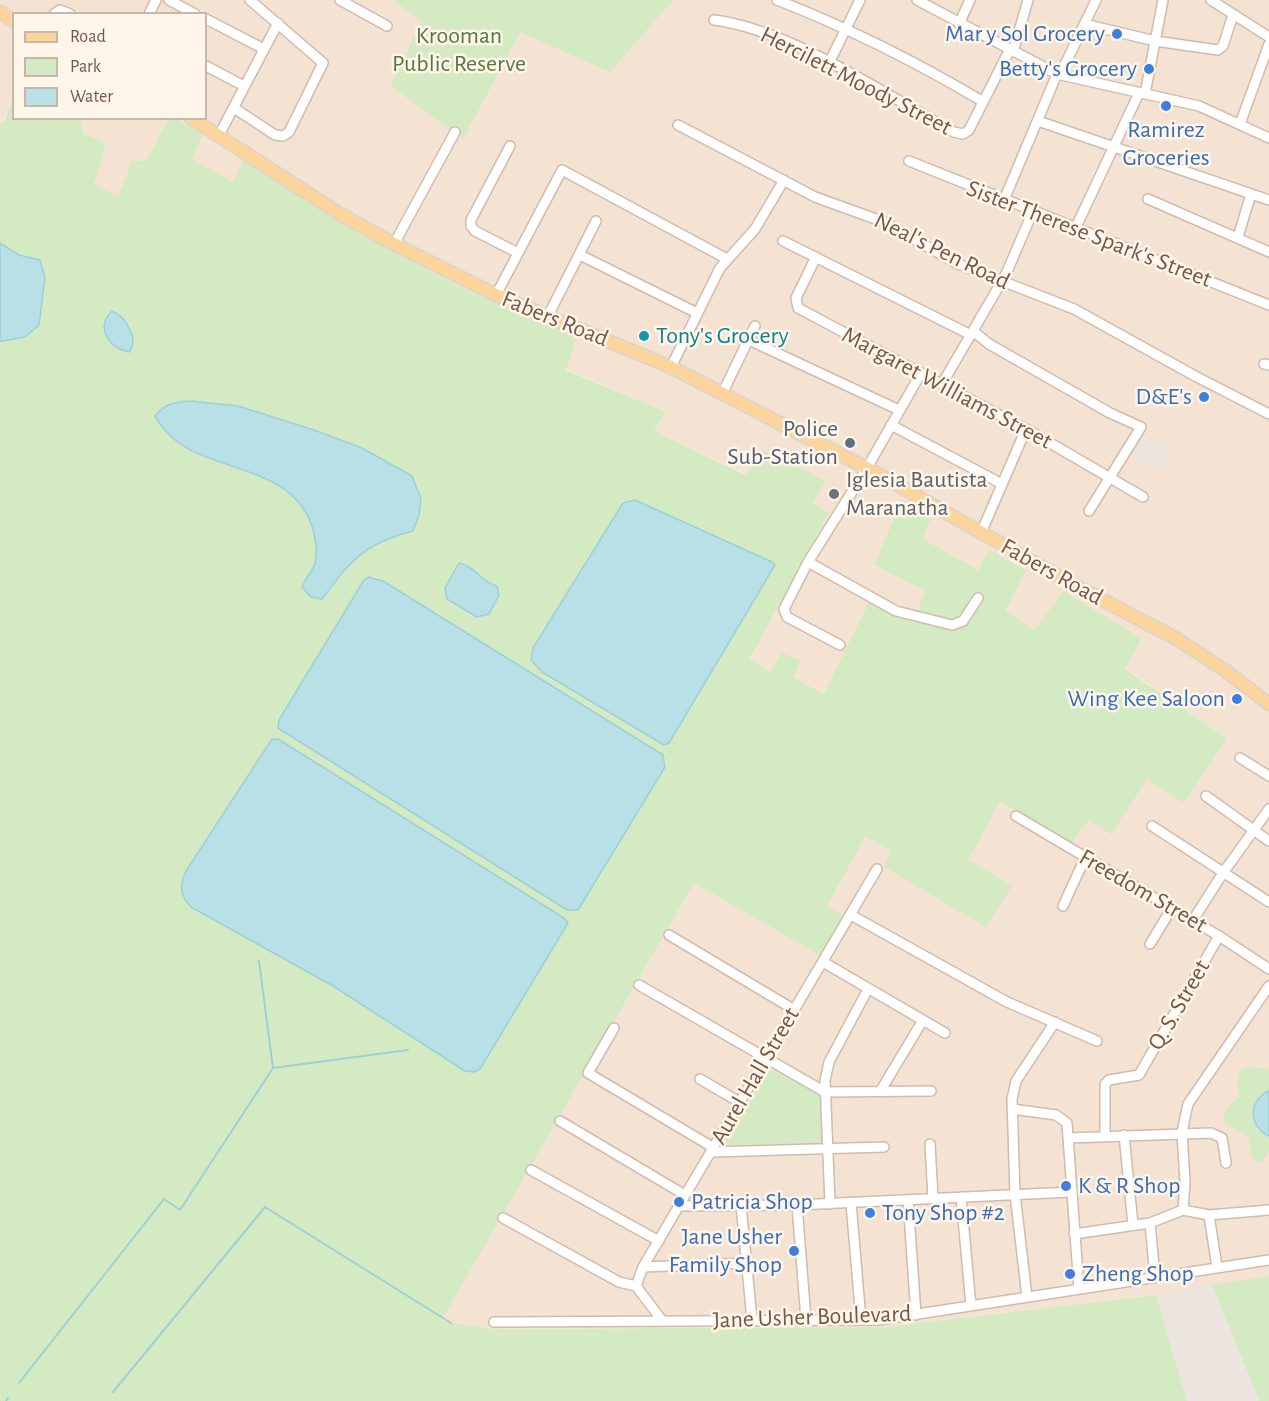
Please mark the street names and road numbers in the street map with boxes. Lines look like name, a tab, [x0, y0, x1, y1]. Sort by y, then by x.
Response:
street label: Hercilett Moody Street	[755, 20, 957, 142]
street label: Sister Therese Spark's Street	[962, 174, 1216, 294]
street label: Neal's Pen Road	[869, 206, 1015, 296]
street label: Fabers Road	[497, 285, 613, 353]
street label: Margaret Williams Street	[837, 320, 1057, 456]
street label: Fabers Road	[996, 532, 1108, 612]
street label: Freedom Street	[1074, 843, 1212, 939]
street label: Q. S. Street	[1142, 955, 1216, 1055]
street label: Aurel Hall Street	[704, 1002, 806, 1150]
street label: Jane Usher Boulevard	[712, 1299, 912, 1335]

